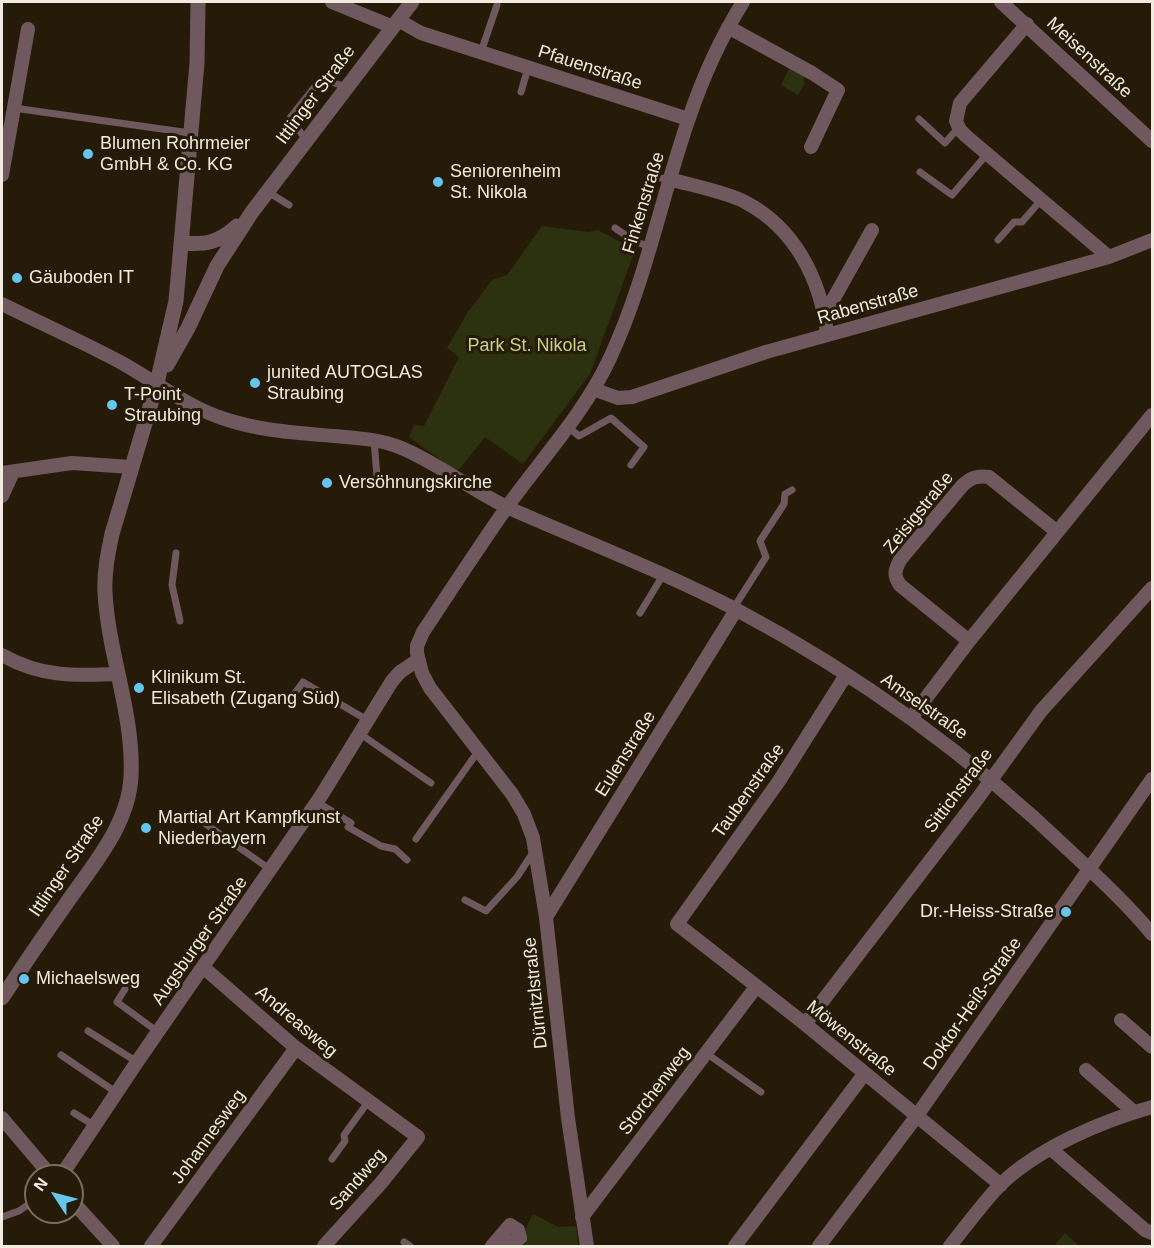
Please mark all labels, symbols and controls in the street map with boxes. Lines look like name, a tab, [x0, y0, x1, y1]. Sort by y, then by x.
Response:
street label: Meisenstraße	[1042, 13, 1136, 103]
street label: Ittlinger Straße	[272, 41, 360, 149]
street label: Pfauenstraße	[535, 41, 645, 95]
place label: Blumen Rohrmeier GmbH & Co. KG	[100, 133, 250, 176]
marker: Blumen Rohrmeier GmbH & Co. KG	[81, 147, 95, 161]
street label: Finkenstraße	[618, 150, 670, 256]
place label: Seniorenheim St. Nikola	[450, 161, 561, 204]
marker: Seniorenheim St. Nikola	[431, 175, 445, 189]
place label: Gäuboden IT	[29, 267, 134, 289]
marker: Gäuboden IT	[10, 271, 24, 285]
street label: Rabenstraße	[815, 280, 921, 330]
park label: Park St. Nikola	[467, 335, 587, 357]
place label: junited AUTOGLAS Straubing	[267, 362, 423, 404]
marker: junited AUTOGLAS Straubing	[248, 376, 262, 390]
place label: T-Point Straubing	[124, 384, 201, 426]
marker: T-Point Straubing	[105, 398, 119, 412]
street label: Zeisigstraße	[879, 468, 959, 558]
place label: Versöhnungskirche	[339, 472, 492, 494]
marker: Versöhnungskirche	[320, 476, 334, 490]
place label: Klinikum St. Elisabeth (Zugang Süd)	[151, 667, 340, 710]
street label: Amselstraße	[876, 669, 972, 745]
marker: Klinikum St. Elisabeth (Zugang Süd)	[132, 681, 146, 695]
street label: Eulenstraße	[591, 707, 661, 801]
street label: Taubenstraße	[709, 740, 789, 842]
street label: Sittichstraße	[920, 745, 998, 837]
place label: Martial Art Kampfkunst Niederbayern	[158, 807, 340, 850]
street label: Ittlinger Straße	[25, 811, 109, 921]
marker: Martial Art Kampfkunst Niederbayern	[139, 821, 153, 835]
street label: Augsburger Straße	[148, 873, 252, 1009]
place label: Dr.-Heiss-Straße	[920, 901, 1054, 923]
marker: Dr.-Heiss-Straße	[1059, 905, 1073, 919]
street label: Doktor-Heiß-Straße	[919, 933, 1027, 1075]
street label: Dürnitzlstraße	[519, 936, 553, 1050]
place label: Michaelsweg	[36, 968, 140, 990]
marker: Michaelsweg	[17, 972, 31, 986]
street label: Andreasweg	[251, 982, 341, 1062]
street label: Möwenstraße	[802, 996, 900, 1082]
street label: Storchenweg	[615, 1043, 695, 1139]
street label: Johannesweg	[168, 1086, 250, 1188]
street label: Sandweg	[325, 1145, 391, 1215]
north arrow	[24, 1164, 84, 1224]
text: N	[30, 1175, 51, 1194]

